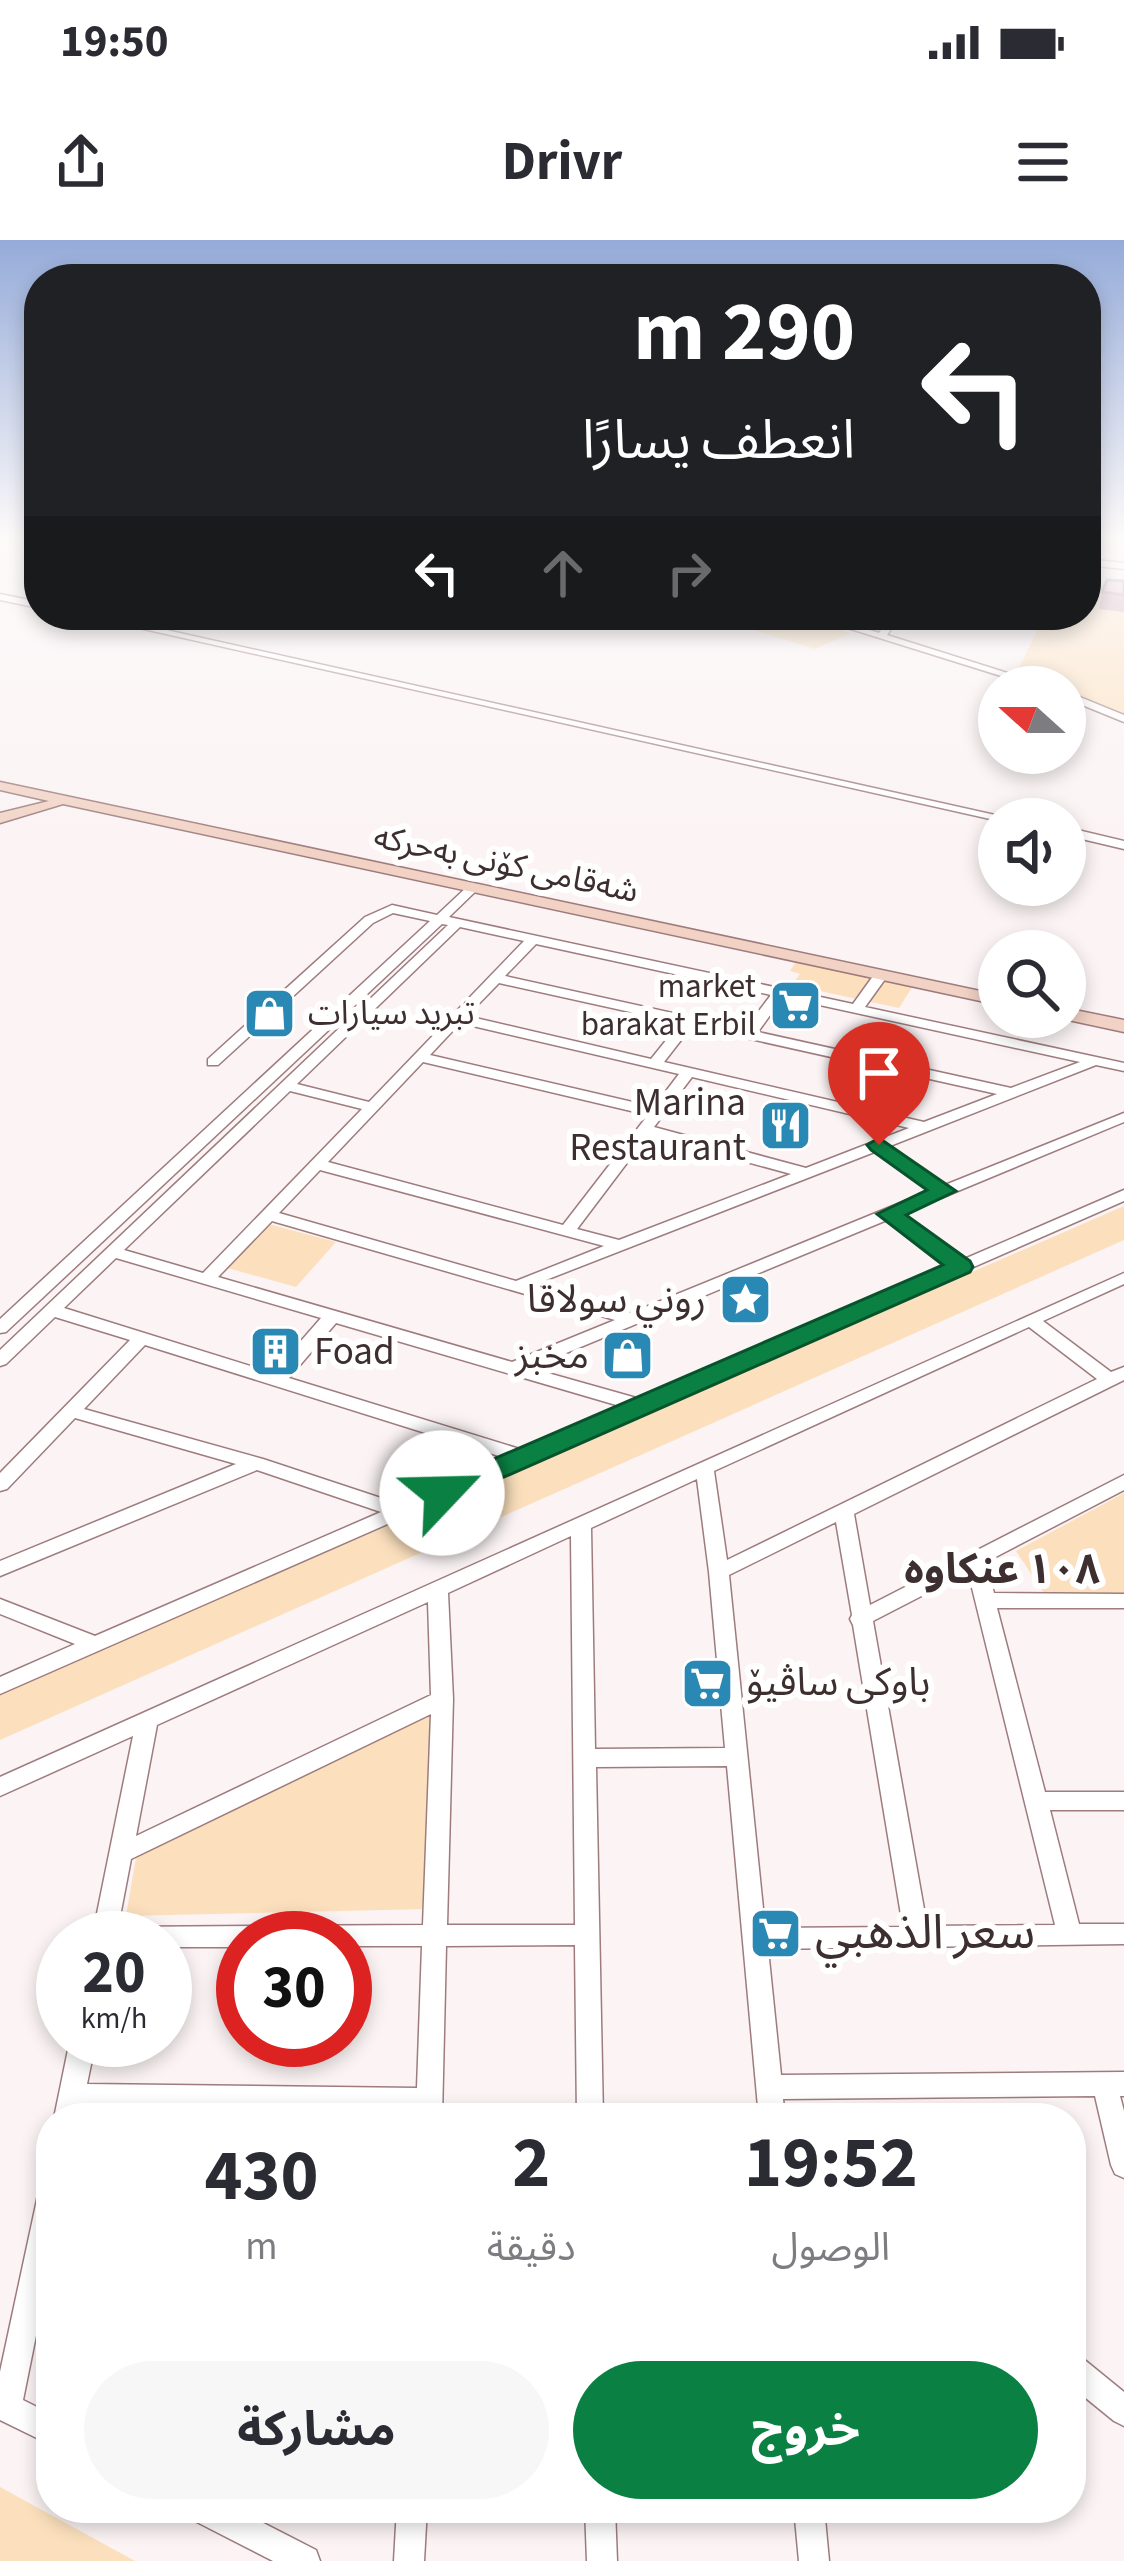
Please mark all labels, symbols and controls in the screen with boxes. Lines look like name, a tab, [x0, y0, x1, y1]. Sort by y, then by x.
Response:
text: 19:50	[60, 10, 169, 74]
text: Drivr	[502, 124, 622, 201]
icon: share	[48, 129, 114, 195]
icon: menu	[1010, 129, 1076, 195]
text: 290 m	[633, 273, 855, 393]
icon: left	[897, 312, 1053, 468]
text: انعطف يسارًا	[582, 403, 855, 480]
icon: left	[404, 540, 470, 606]
icon: ahead	[530, 540, 596, 606]
icon: right	[656, 540, 722, 606]
north arrow	[978, 666, 1086, 774]
map controls	[978, 666, 1086, 1038]
button: sound	[978, 798, 1086, 906]
street label: شەقامی کۆنی بەحرکە	[369, 813, 643, 915]
button: search	[978, 930, 1086, 1038]
place label: market barakat Erbil	[581, 963, 756, 1048]
supermarket icon: market barakat Erbil	[767, 977, 823, 1033]
shop icon: تبريد سيارات	[241, 985, 297, 1041]
place label: تبريد سيارات	[308, 990, 475, 1037]
pin	[828, 1022, 930, 1145]
icon: arrive	[846, 1040, 912, 1106]
place label: Marina Restaurant	[569, 1075, 746, 1176]
restaurant icon: Marina Restaurant	[757, 1097, 813, 1153]
place label: روني سولاقا	[527, 1272, 706, 1328]
place icon: روني سولاقا	[717, 1272, 773, 1328]
building icon: Foad	[247, 1324, 303, 1380]
place label: Foad	[314, 1324, 395, 1380]
place label: مخبز	[514, 1328, 589, 1384]
shop icon: مخبز	[600, 1328, 656, 1384]
position arrow	[379, 1430, 505, 1556]
district label: ١٠٨ عنکاوە	[904, 1540, 1100, 1600]
supermarket icon: باوکی ساڤیۆ	[679, 1655, 735, 1711]
place label: باوکی ساڤیۆ	[746, 1655, 930, 1711]
place label: سعر الذهبي	[815, 1899, 1035, 1968]
supermarket icon: سعر الذهبي	[748, 1905, 804, 1961]
speed limit sign: 30	[216, 1911, 372, 2067]
text: 20	[82, 1931, 146, 2016]
text: km/h	[81, 1997, 147, 2040]
text: 2	[512, 2112, 550, 2215]
text: 19:52	[744, 2112, 918, 2215]
text: 430	[204, 2125, 318, 2228]
text: m	[245, 2219, 278, 2275]
text: دقيقة	[487, 2220, 576, 2276]
text: الوصول	[772, 2220, 890, 2276]
button: مشاركة	[84, 2361, 549, 2499]
button: خروج	[573, 2361, 1038, 2499]

